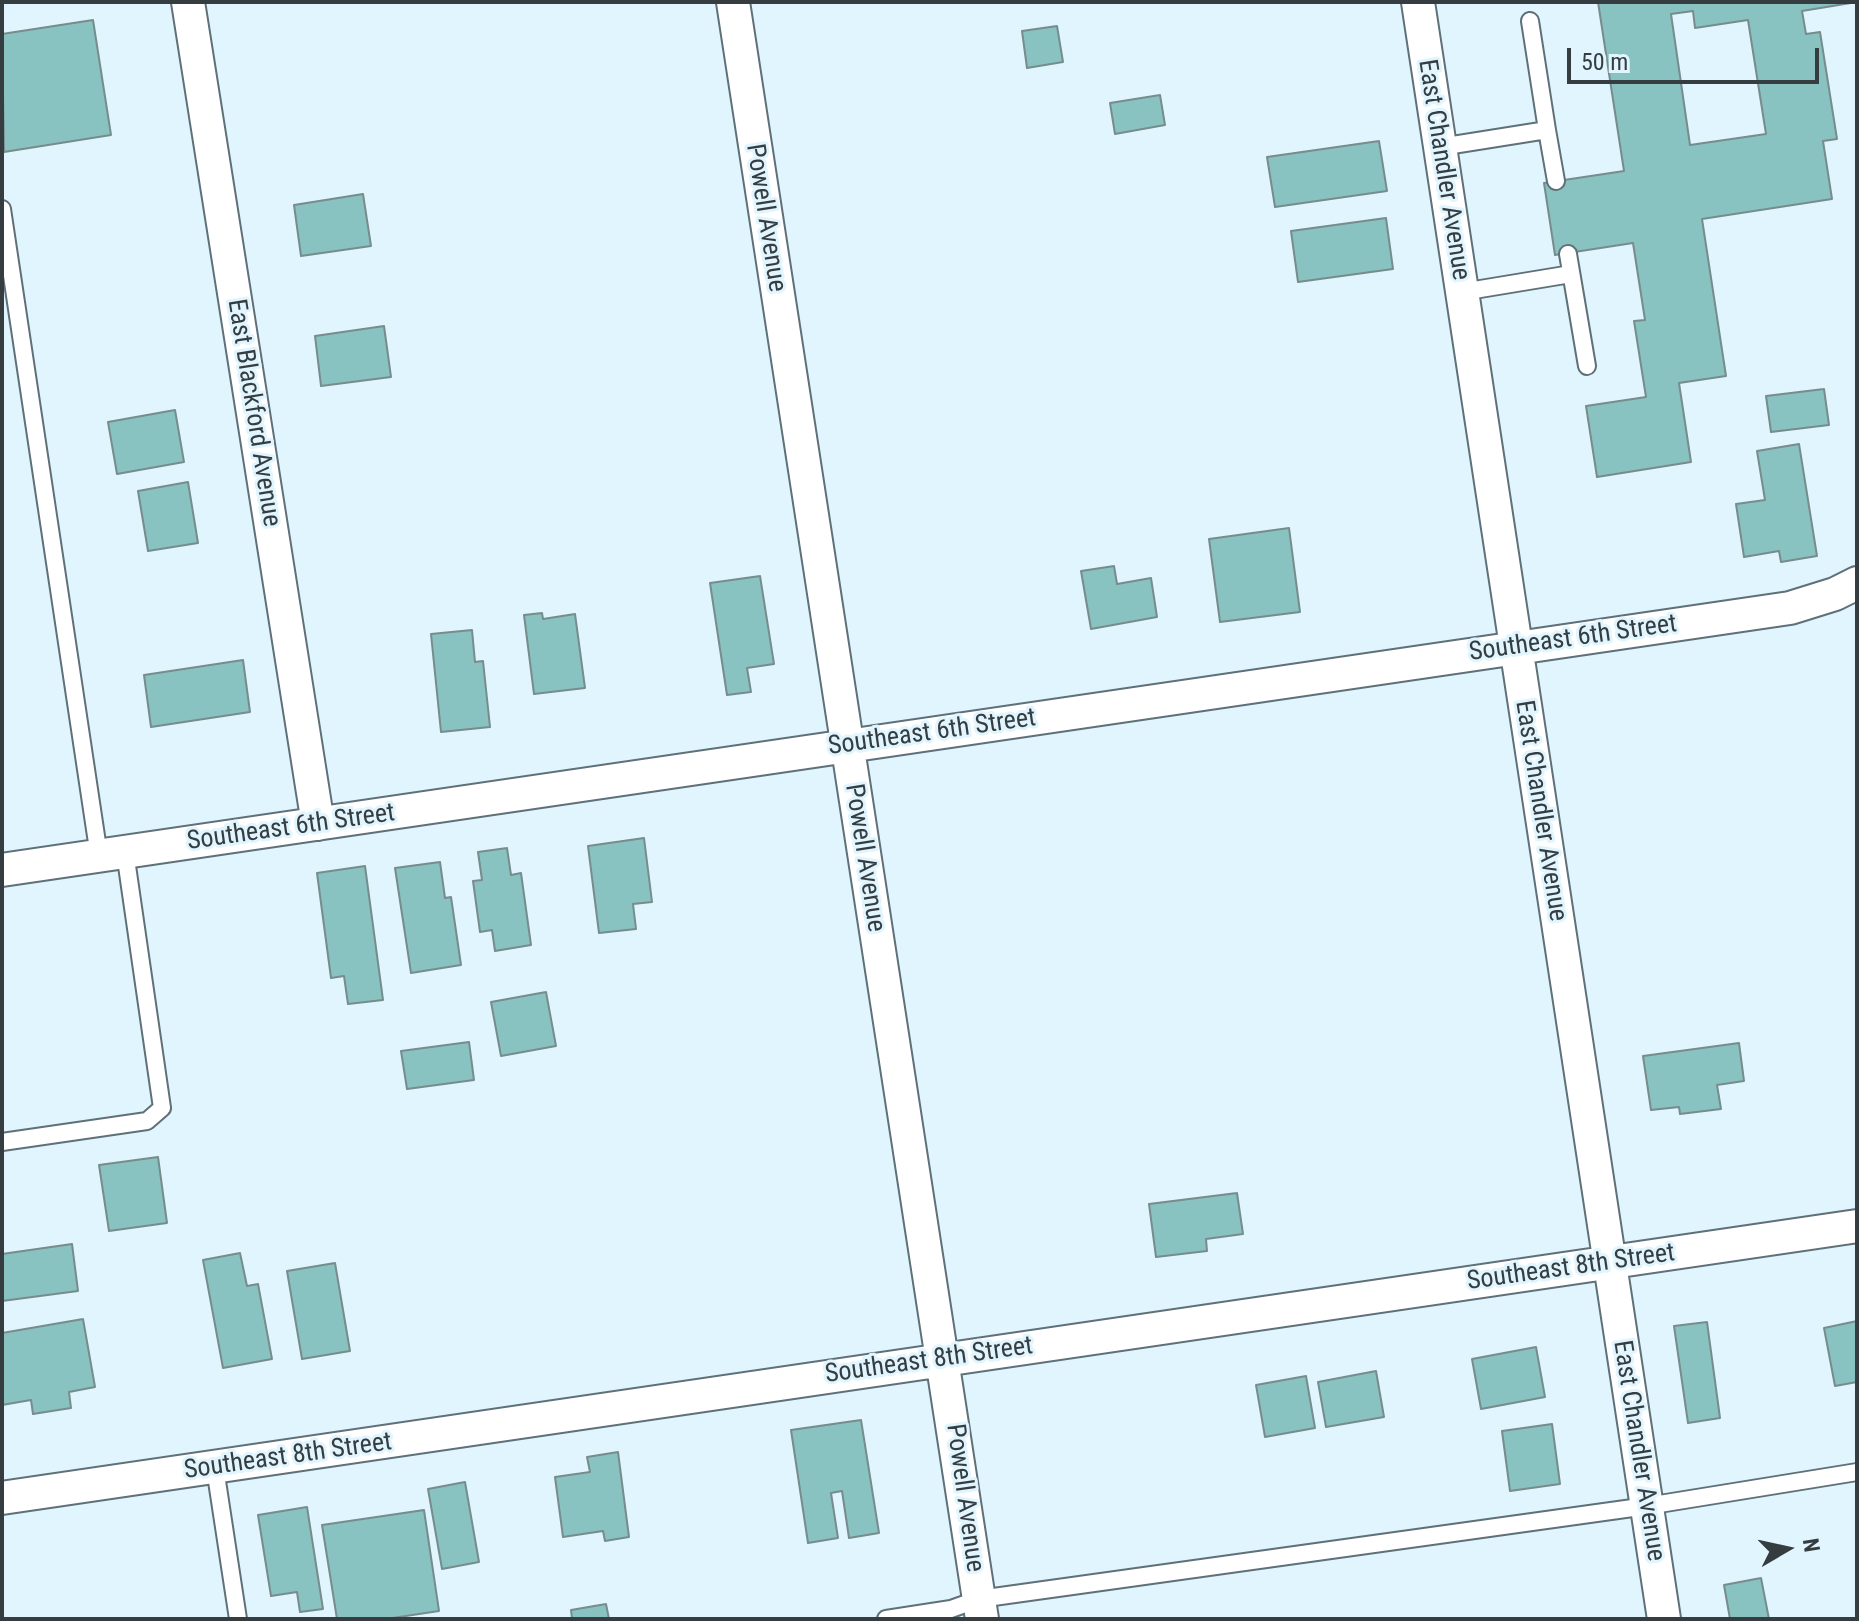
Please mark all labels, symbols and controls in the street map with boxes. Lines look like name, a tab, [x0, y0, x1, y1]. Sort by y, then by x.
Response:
scale bar	[1571, 32, 1823, 82]
text: 50 m	[1581, 48, 1628, 76]
street label: East Chandler Avenue	[1410, 57, 1476, 283]
street label: Powell Avenue	[738, 142, 792, 294]
street label: East Blackford Avenue	[220, 297, 286, 529]
street label: Southeast 6th Street	[1467, 609, 1679, 669]
street label: East Chandler Avenue	[1507, 698, 1573, 924]
street label: Southeast 6th Street	[826, 703, 1038, 763]
street label: Powell Avenue	[837, 782, 891, 934]
street label: Southeast 6th Street	[185, 798, 397, 858]
street label: Southeast 8th Street	[1465, 1238, 1677, 1298]
street label: Southeast 8th Street	[823, 1331, 1035, 1391]
street label: East Chandler Avenue	[1605, 1338, 1671, 1564]
street label: Powell Avenue	[938, 1422, 990, 1574]
street label: Southeast 8th Street	[182, 1427, 394, 1487]
north arrow	[1747, 1509, 1827, 1589]
text: N	[1798, 1537, 1825, 1554]

